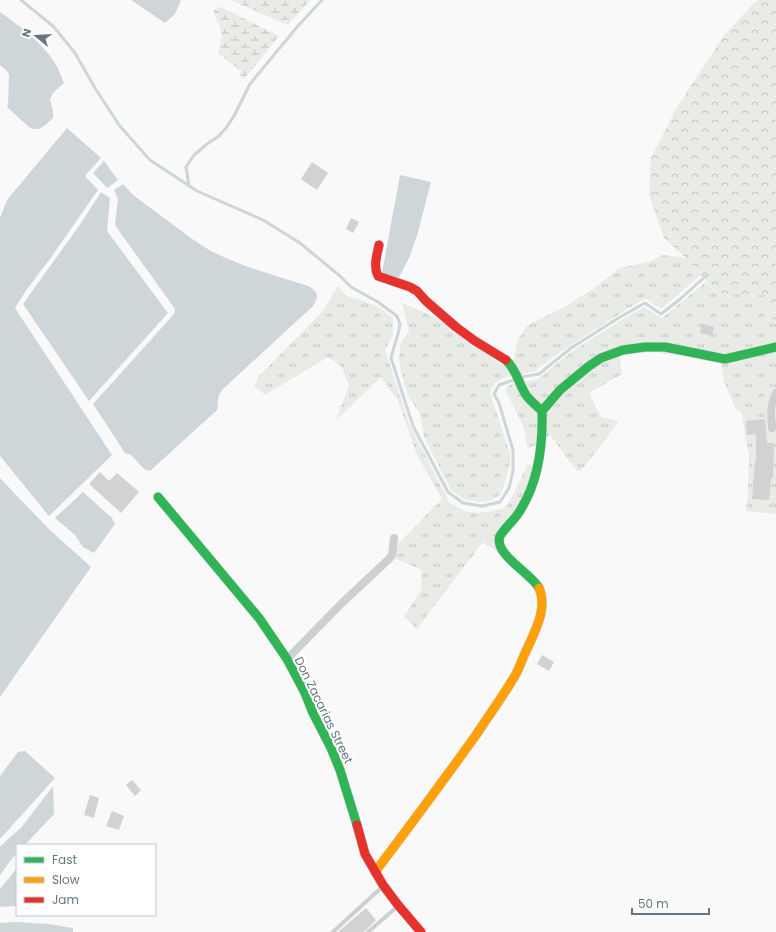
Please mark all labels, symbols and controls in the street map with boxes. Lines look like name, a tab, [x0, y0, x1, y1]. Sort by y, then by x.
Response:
north arrow	[16, 16, 56, 56]
text: N	[18, 26, 35, 39]
street label: Don Zacarias Street	[291, 654, 357, 766]
legend	[16, 844, 156, 916]
text: Fast	[52, 851, 77, 868]
text: Slow	[52, 871, 80, 888]
scale bar	[632, 890, 709, 916]
text: Jam	[52, 891, 79, 908]
text: 50 m	[638, 895, 669, 912]

